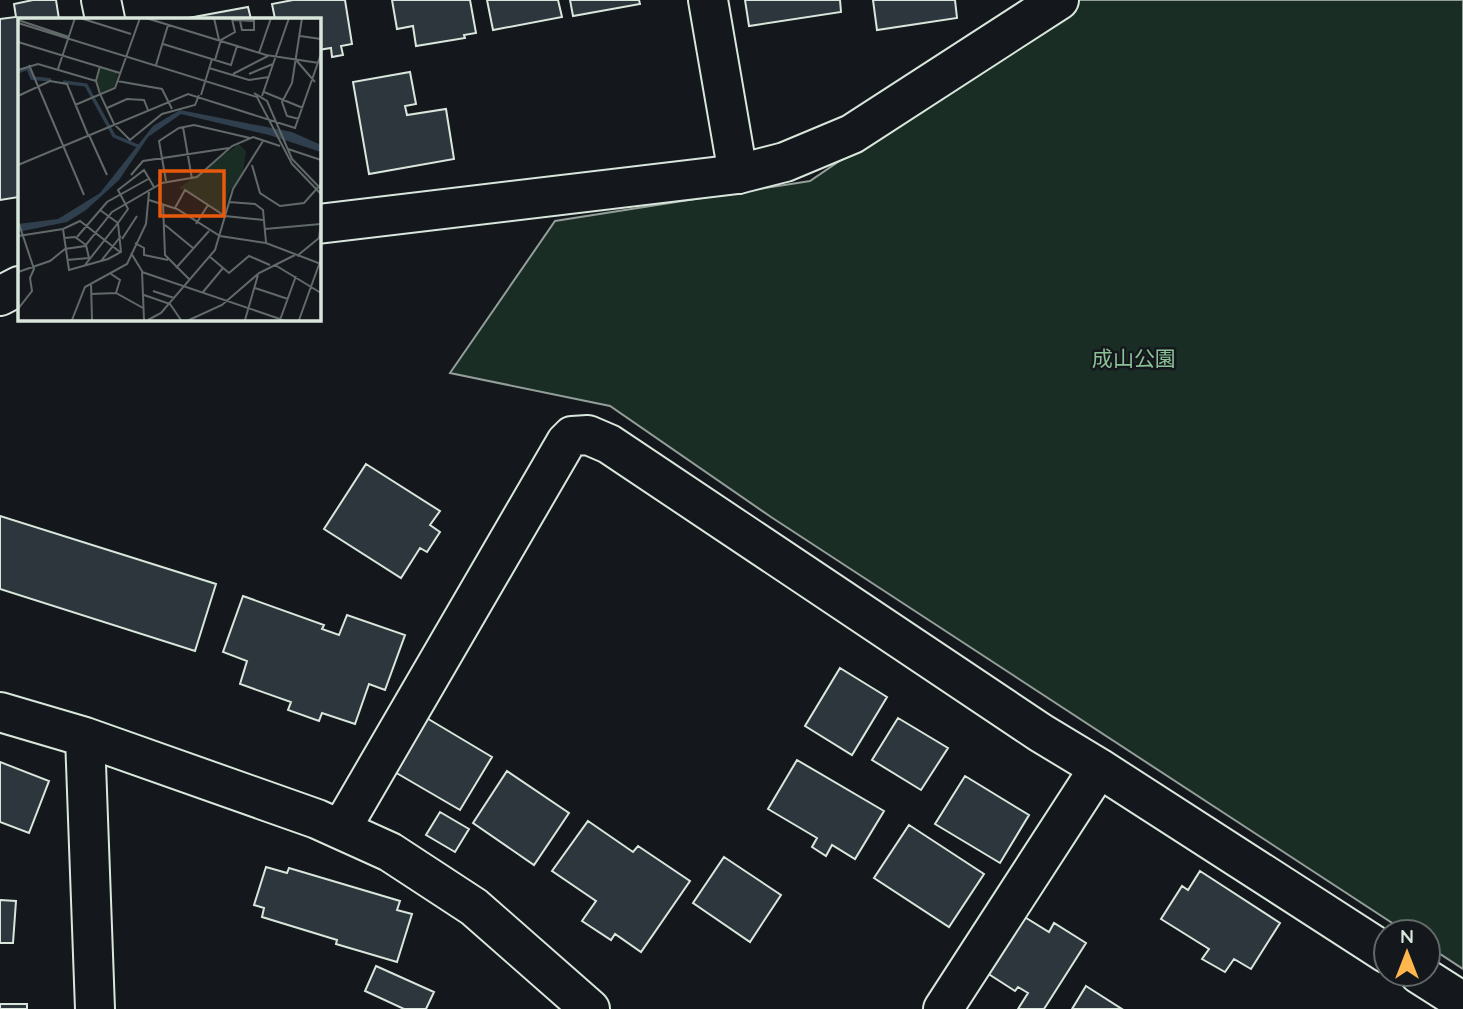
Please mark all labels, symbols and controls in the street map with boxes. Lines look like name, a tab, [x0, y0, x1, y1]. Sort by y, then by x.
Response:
inset map	[18, 18, 320, 320]
park label: 成山公園	[1092, 345, 1176, 371]
north arrow	[1372, 918, 1442, 988]
text: N	[1400, 924, 1414, 948]

